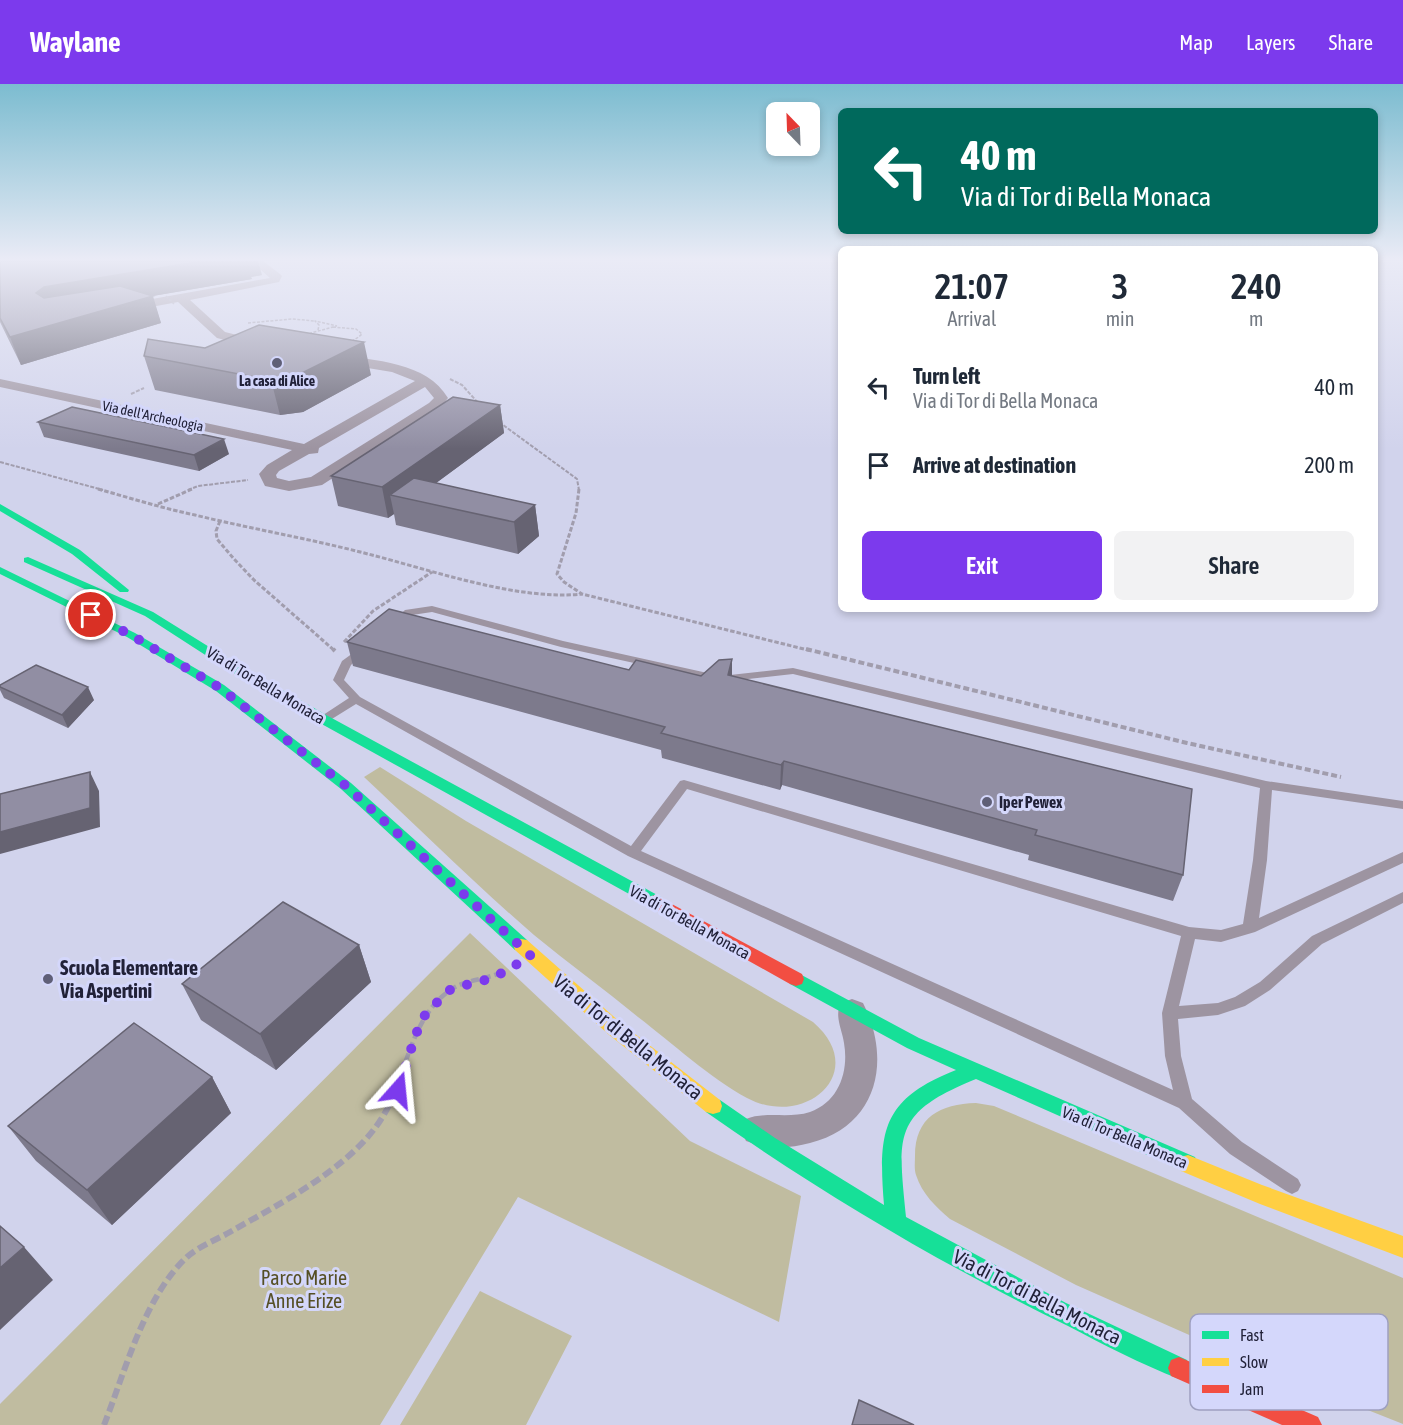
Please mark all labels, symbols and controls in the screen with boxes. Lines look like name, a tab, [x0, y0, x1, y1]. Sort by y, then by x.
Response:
text: Waylane	[30, 26, 121, 58]
text: Map	[1179, 30, 1213, 54]
text: Layers	[1246, 30, 1296, 54]
text: Share	[1329, 30, 1373, 54]
north arrow	[766, 102, 820, 156]
map controls	[766, 102, 820, 156]
text: 40 m	[961, 131, 1036, 179]
icon: left	[862, 132, 940, 210]
text: Via di Tor di Bella Monaca	[961, 181, 1211, 212]
text: 21:07	[934, 265, 1009, 307]
text: 3	[1112, 265, 1128, 307]
text: 240	[1231, 265, 1282, 307]
text: Arrival	[947, 307, 996, 330]
text: min	[1106, 307, 1134, 330]
text: m	[1249, 307, 1263, 330]
marker: La casa di Alice	[270, 356, 284, 370]
text: Turn left	[913, 363, 980, 389]
icon: left	[862, 371, 895, 404]
place label: La casa di Alice	[239, 373, 315, 389]
text: 40 m	[1314, 374, 1354, 400]
text: Via di Tor di Bella Monaca	[913, 389, 1098, 412]
street label: Via dell'Archeologia	[101, 397, 205, 435]
icon: arrive	[862, 449, 895, 482]
text: Arrive at destination	[913, 452, 1076, 478]
text: 200 m	[1304, 452, 1354, 478]
button: Exit	[862, 531, 1102, 600]
button: Share	[1114, 531, 1354, 600]
pin	[65, 589, 116, 640]
icon: arrive	[74, 598, 107, 631]
street label: Via di Tor Bella Monaca	[204, 643, 328, 727]
place label: Iper Pewex	[999, 793, 1063, 811]
marker: Iper Pewex	[980, 795, 994, 809]
street label: Via di Tor Bella Monaca	[627, 881, 753, 963]
place label: Scuola Elementare Via Aspertini	[59, 956, 198, 1002]
street label: Via di Tor di Bella Monaca	[549, 969, 708, 1104]
marker: Scuola Elementare Via Aspertini	[41, 972, 55, 986]
position arrow	[366, 1058, 430, 1122]
street label: Via di Tor Bella Monaca	[1059, 1102, 1191, 1172]
street label: Via di Tor di Bella Monaca	[949, 1244, 1125, 1349]
park label: Parco Marie Anne Erize	[261, 1266, 347, 1312]
legend	[1190, 1314, 1388, 1410]
text: Fast	[1240, 1326, 1264, 1344]
text: Slow	[1240, 1353, 1268, 1371]
text: Jam	[1240, 1380, 1264, 1398]

